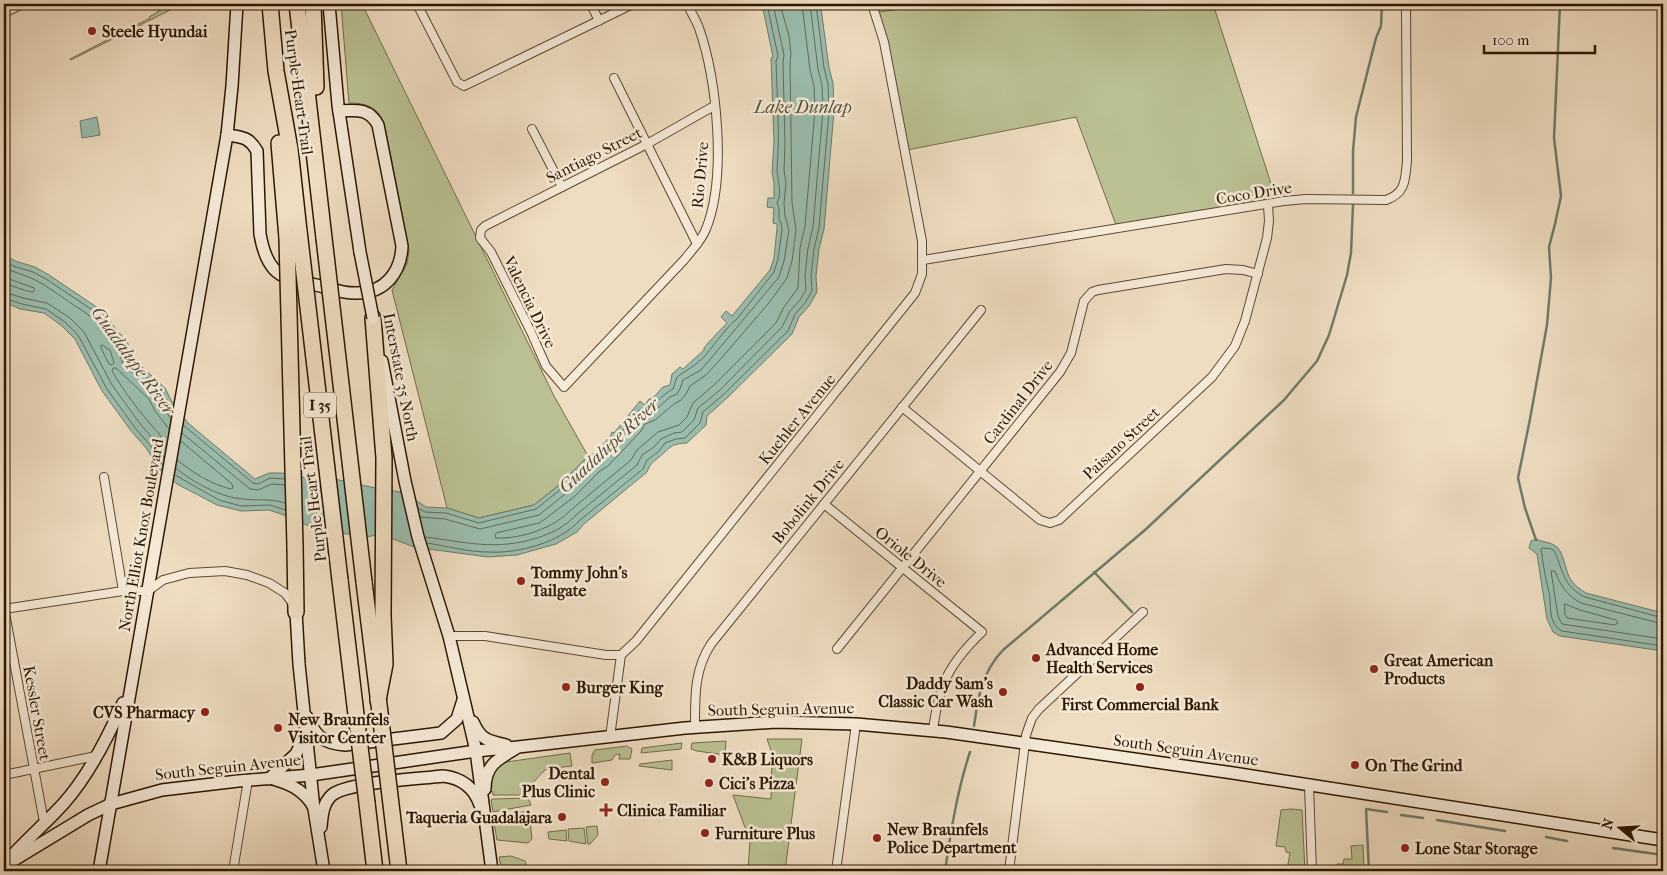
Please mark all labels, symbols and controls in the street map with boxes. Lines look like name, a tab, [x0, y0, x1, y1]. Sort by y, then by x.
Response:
place label: Steele Hyundai	[102, 22, 208, 42]
scale bar	[1484, 22, 1596, 54]
marker: Steele Hyundai	[86, 25, 98, 37]
street label: Purple Heart Trail	[281, 28, 317, 157]
text: 100 m	[1492, 31, 1530, 49]
water label: Lake Dunlap	[752, 97, 852, 118]
street label: Santiago Street	[543, 123, 645, 187]
street label: Rio Drive	[688, 141, 712, 209]
street label: Coco Drive	[1215, 178, 1293, 208]
street label: Valencia Drive	[499, 252, 560, 351]
water label: Guadalupe River	[87, 303, 181, 421]
street label: Interstate 35 North	[379, 311, 423, 443]
street label: Cardinal Drive	[979, 356, 1057, 448]
street label: Kuehler Avenue	[755, 370, 839, 468]
road number: I 35	[304, 392, 336, 418]
water label: Guadalupe River	[555, 393, 665, 498]
street label: Paisano Street	[1079, 402, 1163, 483]
street label: Purple Heart Trail	[296, 434, 330, 563]
street label: North Elliot Knox Boulevard	[115, 437, 167, 633]
street label: Bobolink Drive	[768, 455, 848, 547]
street label: Oriole Drive	[871, 522, 951, 592]
place label: Tommy John's Tailgate	[530, 563, 628, 601]
marker: Tommy John's Tailgate	[515, 575, 527, 587]
place label: Advanced Home Health Services	[1045, 640, 1158, 677]
place label: Great American Products	[1384, 651, 1494, 688]
marker: Advanced Home Health Services	[1030, 652, 1042, 664]
marker: Great American Products	[1368, 663, 1380, 675]
street label: Kessler Street	[19, 664, 55, 762]
place label: Daddy Sam's Classic Car Wash	[878, 674, 994, 711]
place label: Burger King	[576, 678, 664, 698]
marker: Burger King	[560, 681, 572, 693]
marker: First Commercial Bank	[1134, 681, 1146, 693]
marker: Daddy Sam's Classic Car Wash	[997, 686, 1009, 698]
place label: First Commercial Bank	[1060, 695, 1220, 714]
street label: South Seguin Avenue	[708, 698, 854, 720]
place label: CVS Pharmacy	[93, 703, 196, 723]
marker: CVS Pharmacy	[199, 706, 211, 718]
place label: New Braunfels Visitor Center	[287, 710, 389, 747]
marker: New Braunfels Visitor Center	[272, 722, 284, 734]
street label: South Seguin Avenue	[1112, 730, 1260, 770]
street label: South Seguin Avenue	[154, 750, 302, 784]
place label: K&B Liquors	[722, 750, 813, 770]
marker: K&B Liquors	[706, 753, 718, 765]
place label: On The Grind	[1365, 756, 1464, 775]
marker: On The Grind	[1349, 759, 1361, 771]
place label: Dental Plus Clinic	[522, 764, 596, 801]
place label: Cici's Pizza	[719, 774, 795, 793]
marker: Dental Plus Clinic	[599, 776, 611, 788]
marker: Cici's Pizza	[703, 777, 715, 789]
place label: Clinica Familiar	[617, 801, 727, 820]
north arrow	[1594, 802, 1644, 852]
marker: Clinica Familiar	[599, 803, 613, 817]
place label: Taqueria Guadalajara	[405, 808, 553, 828]
marker: Taqueria Guadalajara	[556, 811, 568, 823]
text: N	[1598, 816, 1618, 832]
place label: New Braunfels Police Department	[887, 820, 1017, 858]
place label: Furniture Plus	[714, 824, 815, 843]
marker: Furniture Plus	[699, 827, 711, 839]
marker: New Braunfels Police Department	[871, 832, 883, 844]
place label: Lone Star Storage	[1415, 839, 1538, 859]
marker: Lone Star Storage	[1399, 842, 1411, 854]

